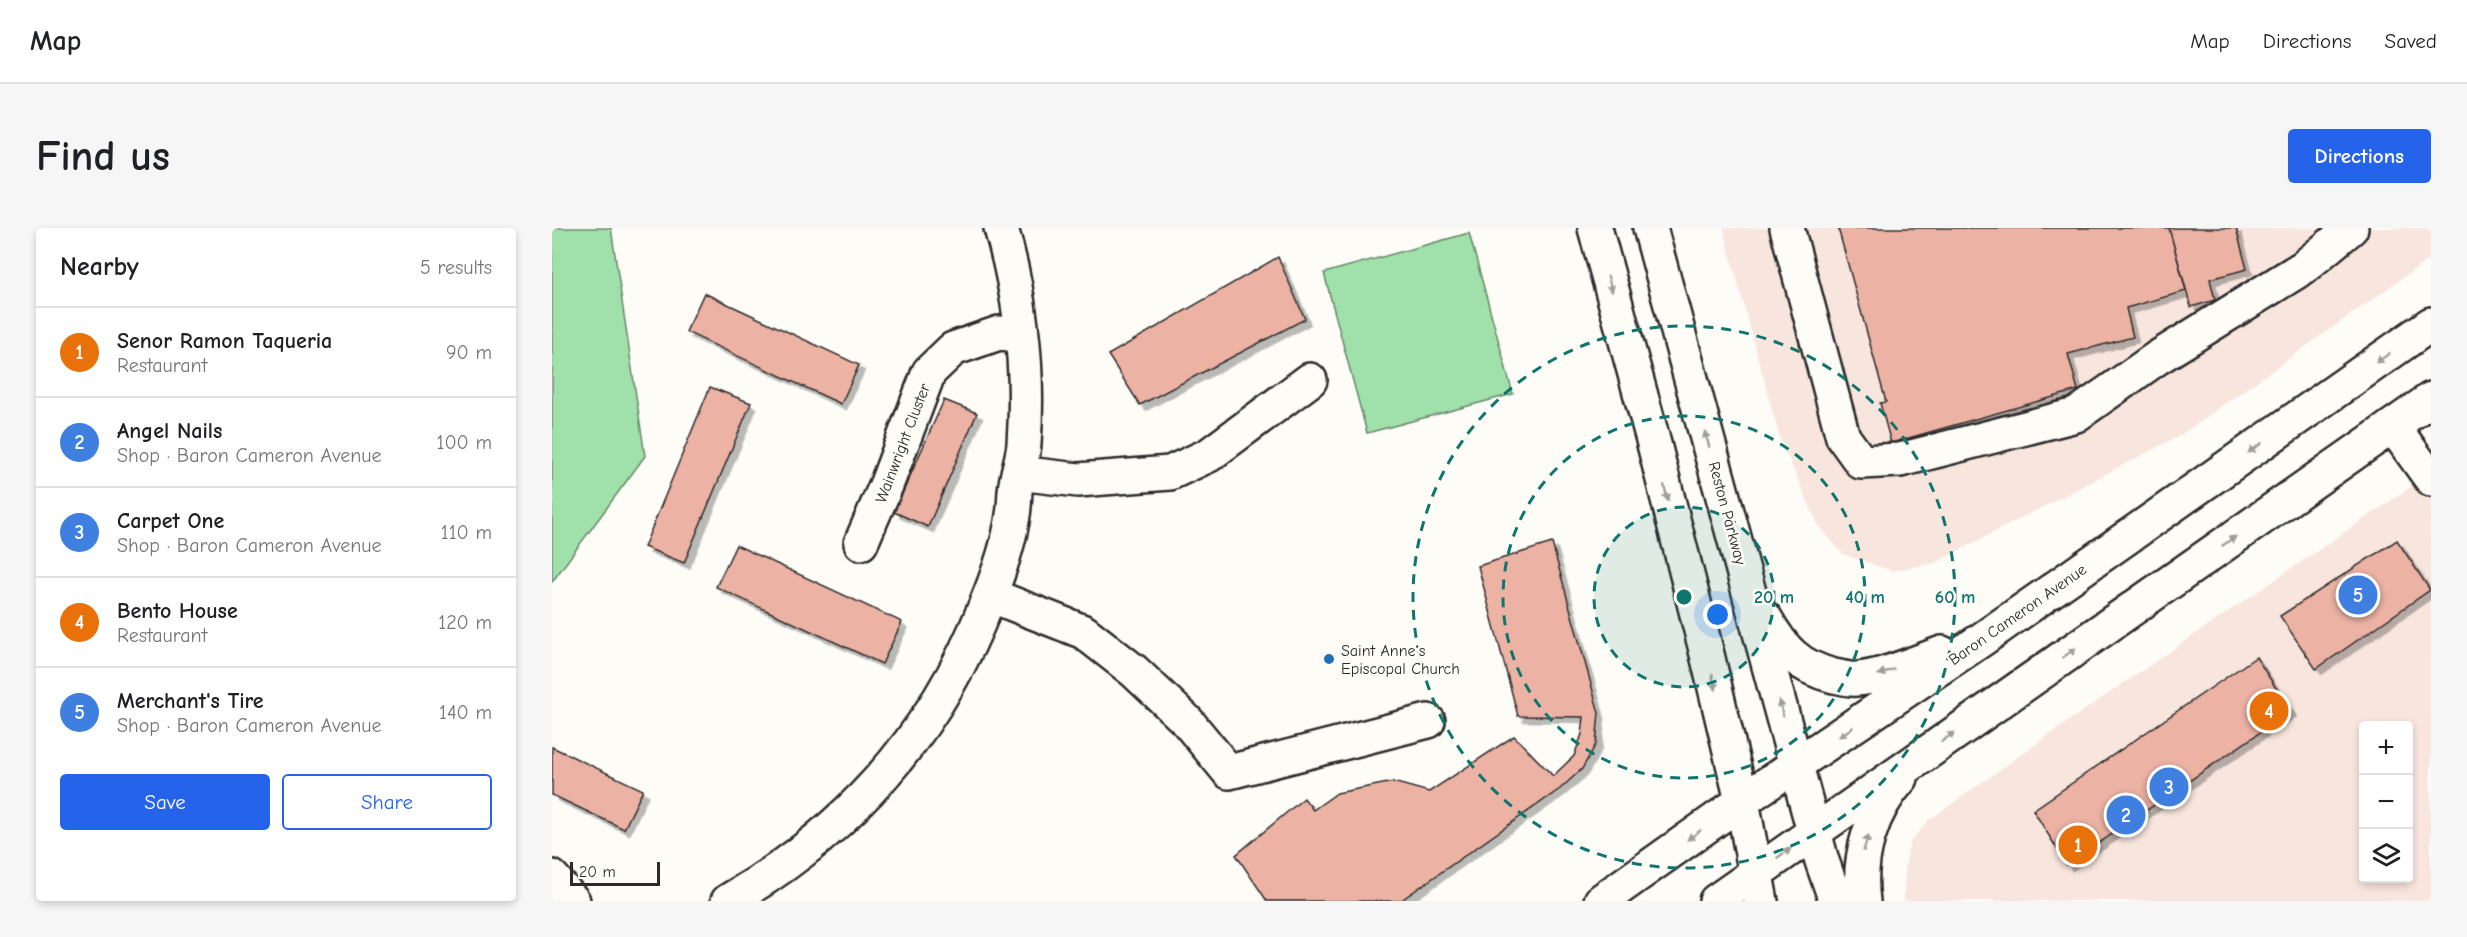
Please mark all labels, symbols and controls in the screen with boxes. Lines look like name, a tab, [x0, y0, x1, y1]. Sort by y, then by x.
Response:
text: Map	[30, 25, 81, 57]
text: Map	[2190, 29, 2230, 53]
text: Directions	[2263, 29, 2352, 53]
text: Saved	[2385, 29, 2437, 53]
button: Directions	[2288, 129, 2431, 183]
text: Find us	[36, 132, 170, 181]
text: Nearby	[60, 252, 139, 282]
text: 5 results	[420, 256, 492, 279]
one-way arrow	[1606, 276, 1615, 294]
text: Senor Ramon Taqueria	[117, 328, 332, 354]
text: 1	[76, 341, 83, 364]
text: 90 m	[446, 341, 492, 364]
one-way arrow	[2376, 352, 2392, 364]
text: Restaurant	[117, 354, 207, 377]
street label: Wainwright Cluster	[872, 380, 934, 506]
text: Angel Nails	[117, 418, 222, 444]
one-way arrow	[1702, 429, 1711, 447]
text: 2	[75, 431, 84, 454]
text: 100 m	[437, 431, 492, 454]
one-way arrow	[2248, 442, 2264, 454]
text: Shop · Baron Cameron Avenue	[117, 444, 381, 467]
street label: Reston Parkway	[1705, 460, 1750, 568]
one-way arrow	[1662, 484, 1672, 502]
text: Carpet One	[117, 508, 224, 534]
text: 3	[75, 521, 84, 544]
text: 110 m	[441, 521, 492, 544]
text: Shop · Baron Cameron Avenue	[117, 534, 381, 557]
one-way arrow	[2220, 535, 2236, 547]
street label: Baron Cameron Avenue	[1945, 560, 2090, 669]
pin: 5	[2338, 572, 2378, 617]
centre of rings	[1674, 587, 1694, 607]
text: 20 m	[1754, 587, 1794, 608]
text: 40 m	[1845, 587, 1885, 608]
text: 60 m	[1935, 587, 1975, 608]
text: Bento House	[117, 598, 238, 624]
your location	[1703, 600, 1732, 629]
text: 4	[75, 611, 84, 634]
text: 120 m	[438, 611, 492, 634]
text: Restaurant	[117, 624, 207, 647]
place label: Saint Anne's Episcopal Church	[1341, 642, 1460, 678]
one-way arrow	[2060, 647, 2076, 659]
marker: Saint Anne's Episcopal Church	[1322, 652, 1336, 666]
one-way arrow	[1877, 668, 1895, 677]
one-way arrow	[1709, 673, 1719, 691]
text: Merchant's Tire	[117, 688, 264, 714]
pin: 4	[2250, 688, 2288, 734]
one-way arrow	[1776, 699, 1785, 717]
text: 5	[74, 701, 85, 724]
text: 140 m	[439, 701, 492, 724]
text: Shop · Baron Cameron Avenue	[117, 714, 381, 737]
map controls	[2359, 721, 2413, 883]
button: +	[2359, 721, 2413, 775]
one-way arrow	[1838, 727, 1854, 738]
one-way arrow	[1940, 732, 1956, 743]
pin: 3	[2150, 764, 2188, 810]
button: Save	[60, 774, 270, 830]
button: Share	[282, 774, 492, 830]
button: −	[2359, 775, 2413, 829]
pin: 2	[2106, 792, 2146, 838]
pin: 1	[2058, 822, 2098, 868]
one-way arrow	[1687, 829, 1703, 841]
button: layers	[2359, 829, 2413, 883]
one-way arrow	[1862, 834, 1872, 852]
one-way arrow	[1776, 847, 1792, 859]
scale bar	[570, 859, 660, 886]
text: 20 m	[579, 863, 616, 881]

